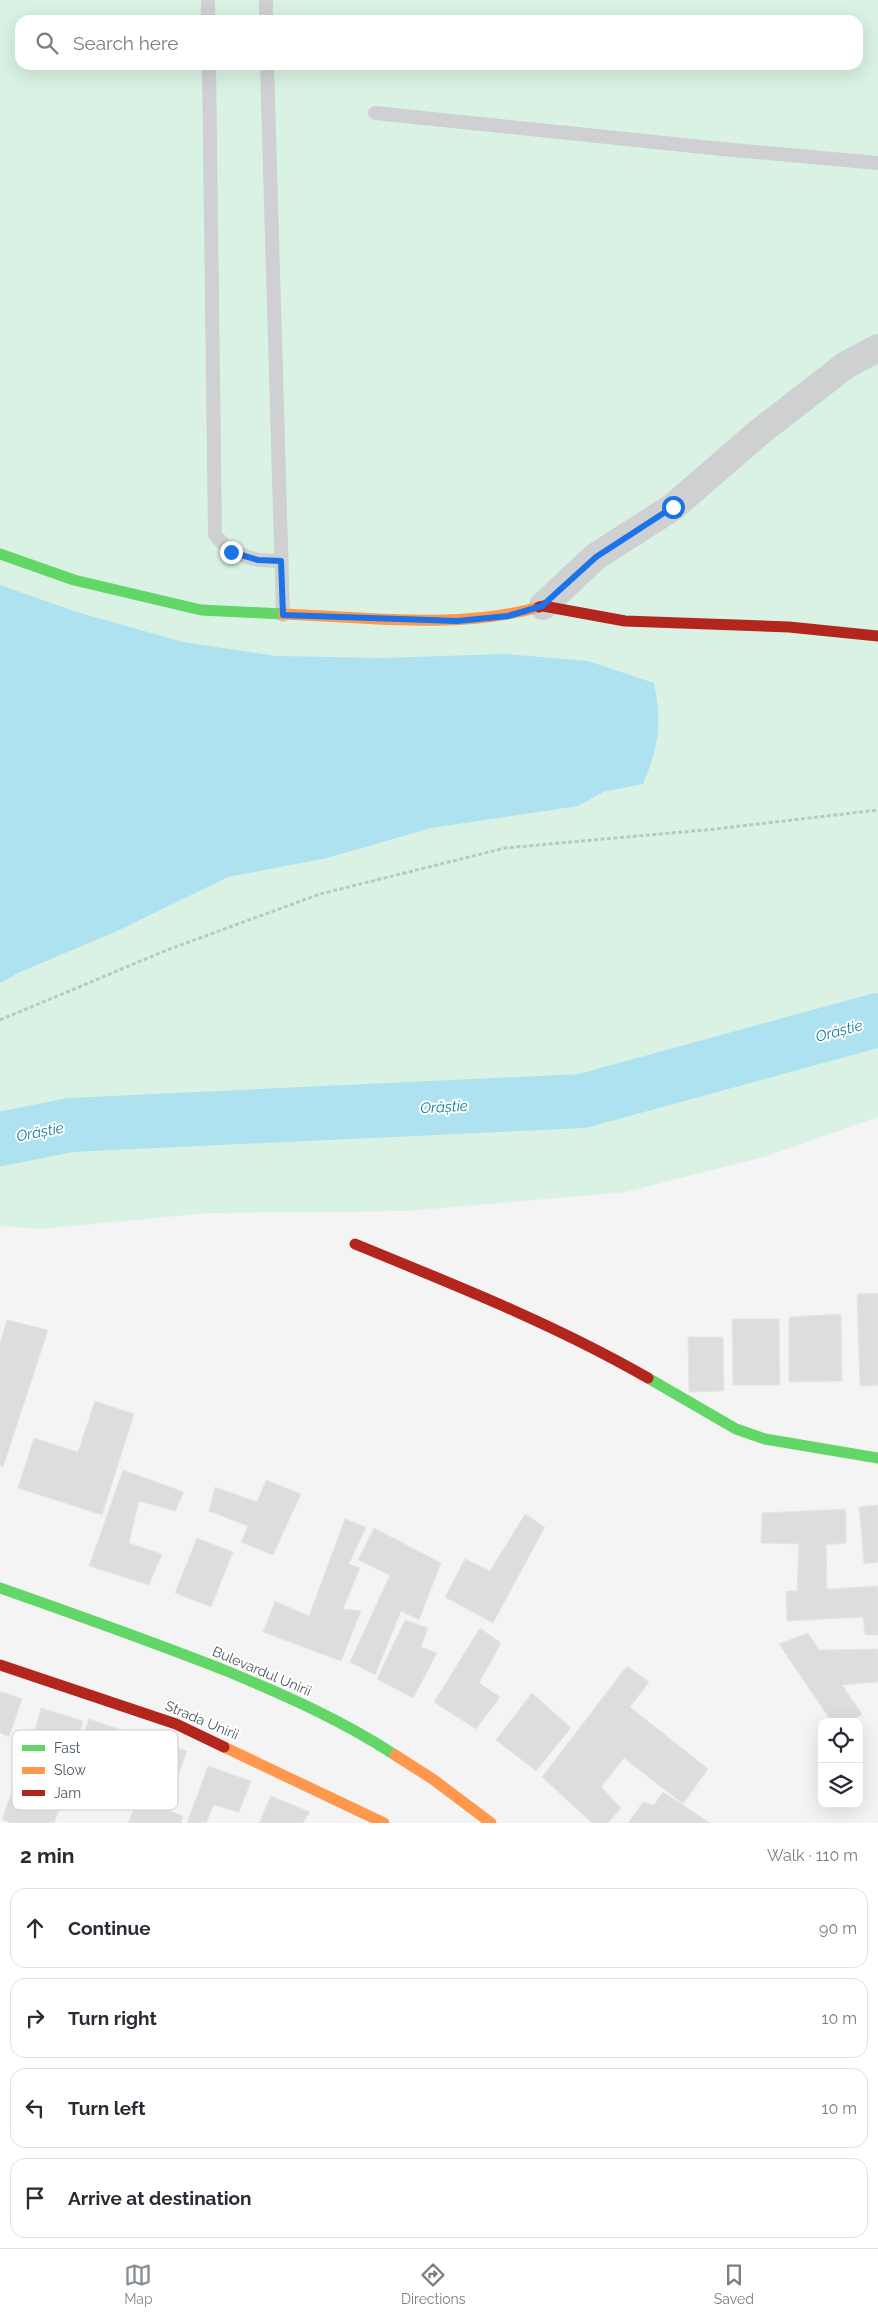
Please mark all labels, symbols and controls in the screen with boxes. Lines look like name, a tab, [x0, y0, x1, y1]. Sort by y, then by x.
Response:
search box	[15, 15, 863, 70]
icon: search	[33, 29, 61, 57]
text: Search here	[73, 32, 179, 54]
route start	[662, 496, 685, 519]
route end	[220, 541, 243, 564]
water label: Orăștie	[814, 1016, 864, 1046]
water label: Orăștie	[420, 1097, 468, 1117]
water label: Orăștie	[15, 1119, 65, 1145]
street label: Bulevardul Unirii	[210, 1643, 314, 1699]
street label: Strada Unirii	[163, 1697, 241, 1743]
map controls	[818, 1718, 863, 1808]
button: locate	[818, 1718, 863, 1763]
legend	[12, 1730, 178, 1810]
text: Fast	[54, 1740, 81, 1756]
text: Slow	[54, 1762, 86, 1778]
button: layers	[818, 1763, 863, 1808]
text: Jam	[54, 1785, 81, 1801]
text: 2 min	[20, 1843, 74, 1868]
text: Walk · 110 m	[767, 1846, 858, 1865]
icon: ahead	[21, 1914, 49, 1942]
text: Continue	[68, 1917, 151, 1939]
text: 90 m	[819, 1919, 857, 1938]
icon: right	[21, 2004, 49, 2032]
text: Turn right	[68, 2007, 157, 2029]
text: 10 m	[822, 2009, 857, 2028]
icon: left	[21, 2094, 49, 2122]
text: Turn left	[68, 2097, 145, 2119]
text: 10 m	[822, 2099, 857, 2118]
icon: arrive	[21, 2184, 49, 2212]
text: Arrive at destination	[68, 2187, 252, 2209]
tab: Map	[124, 2261, 153, 2307]
tab: Directions	[401, 2261, 466, 2307]
tab: Saved	[714, 2261, 754, 2307]

